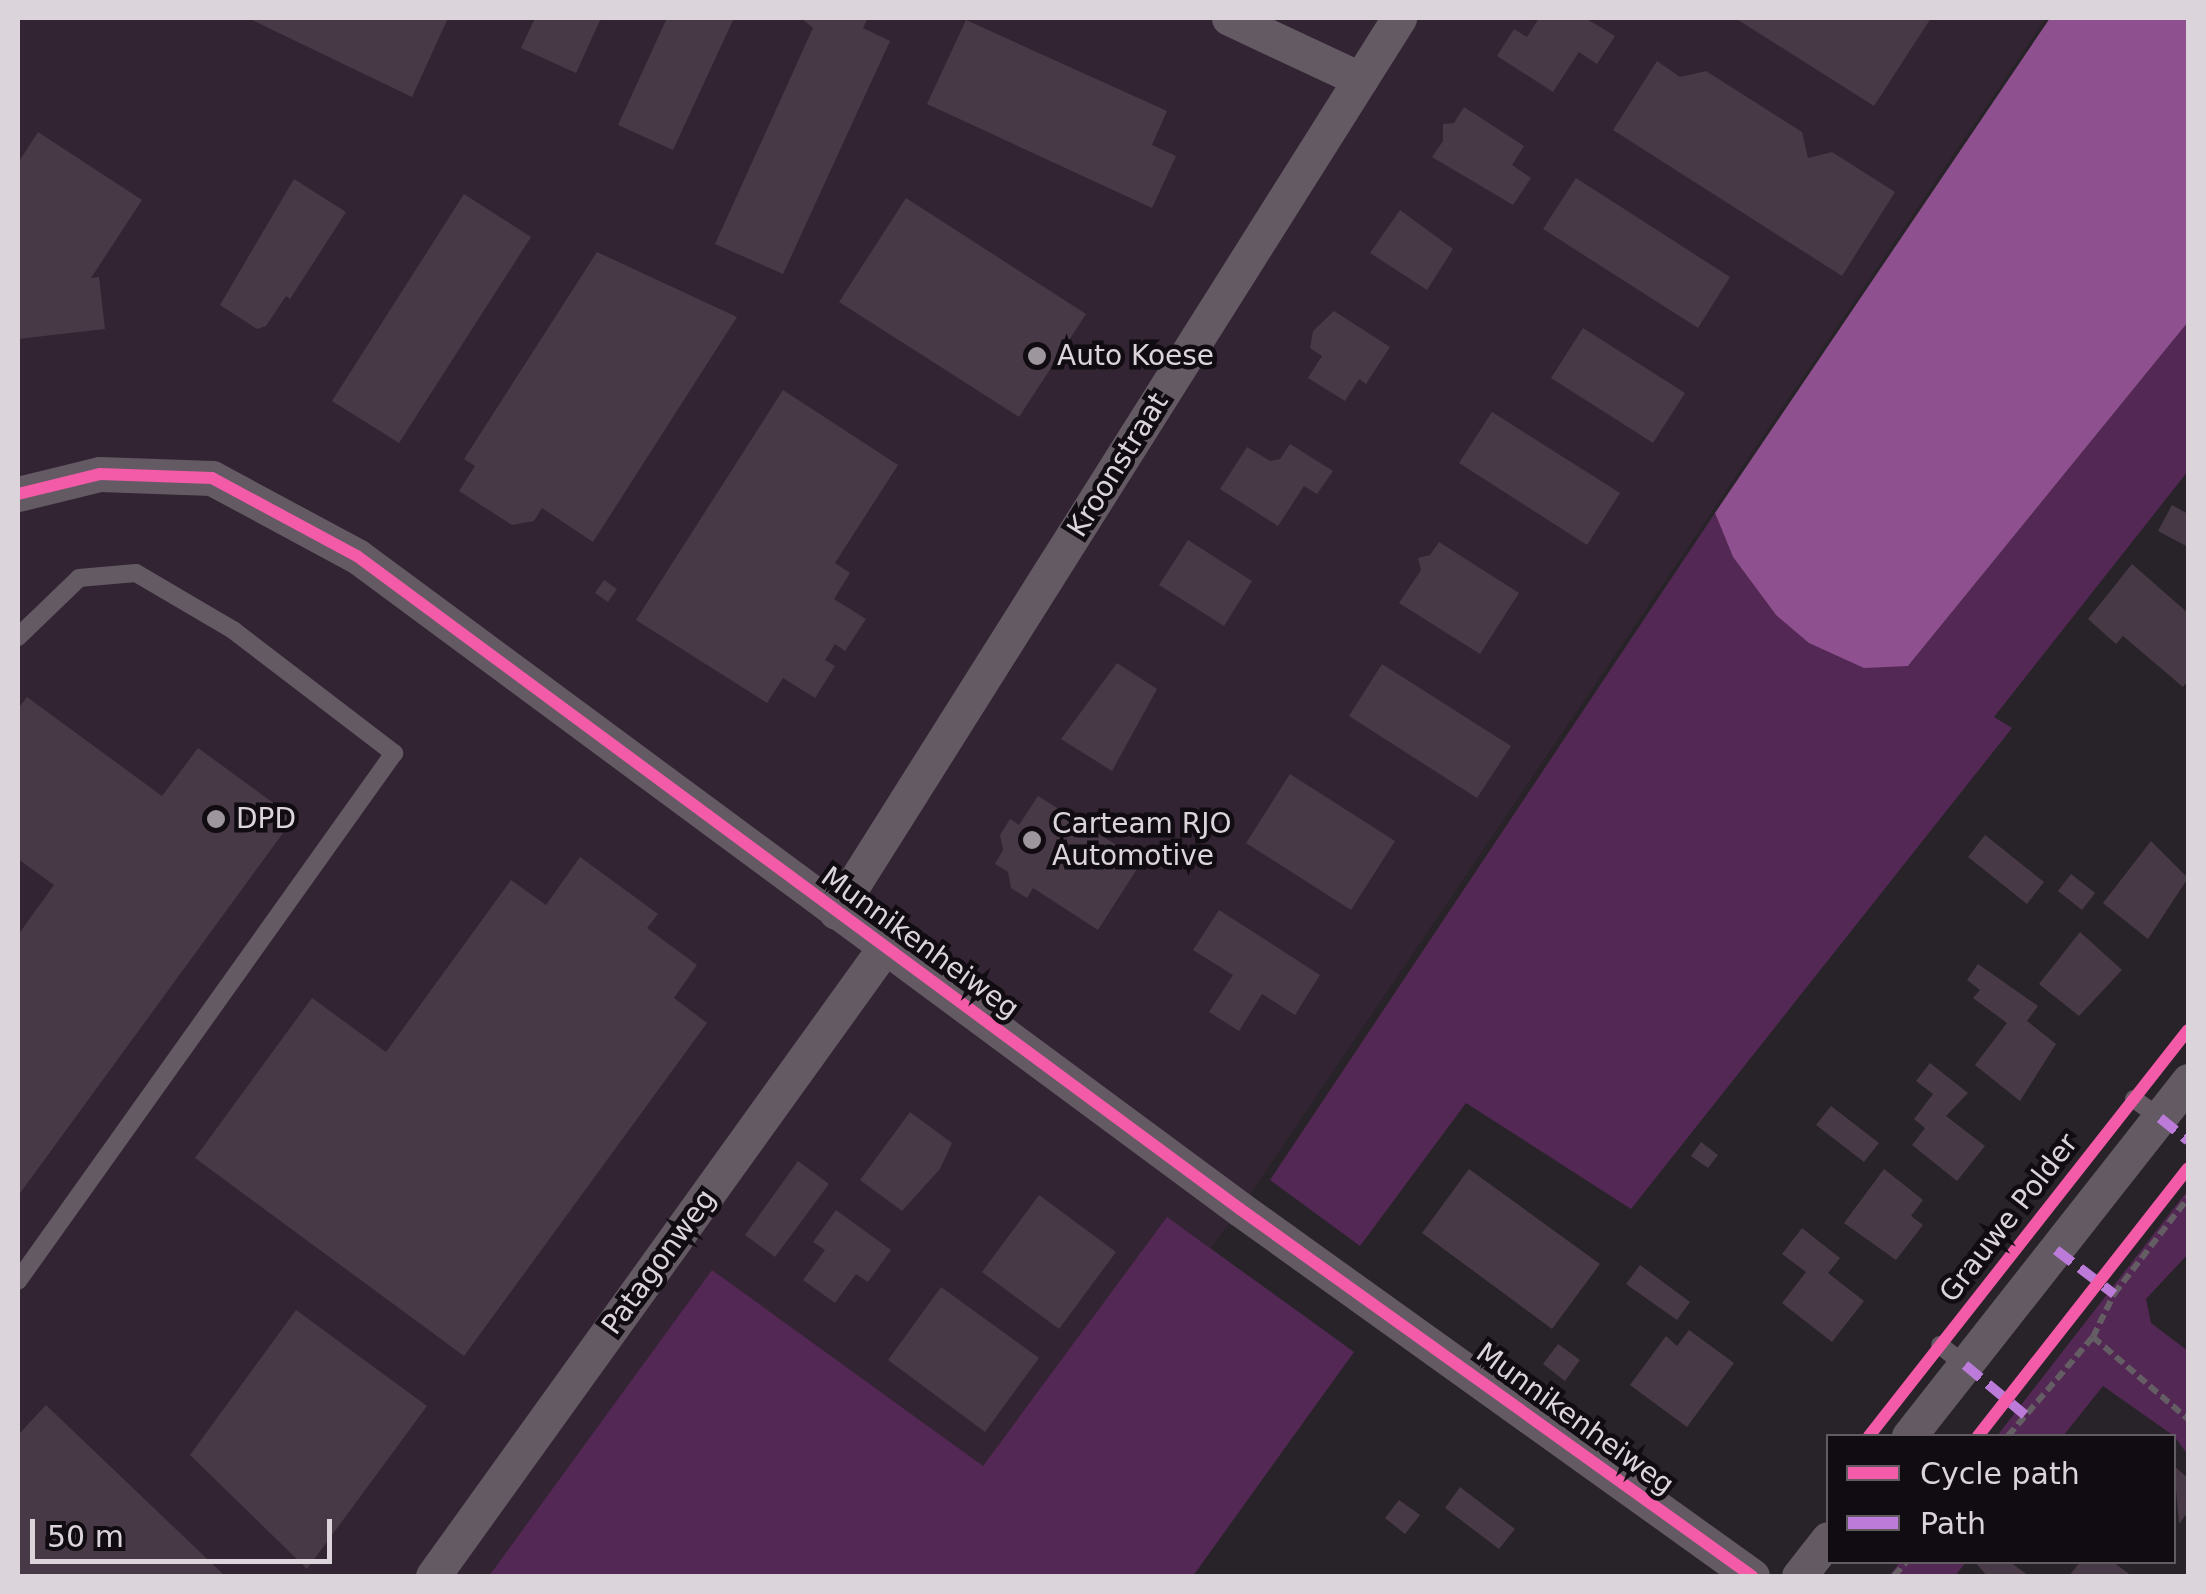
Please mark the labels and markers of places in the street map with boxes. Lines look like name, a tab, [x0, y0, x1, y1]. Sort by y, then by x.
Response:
place label: Auto Koese	[1057, 339, 1214, 373]
marker: Auto Koese	[1026, 345, 1048, 367]
place label: DPD	[236, 802, 296, 836]
place label: Carteam RJO Automotive	[1052, 807, 1232, 873]
marker: DPD	[205, 808, 227, 830]
marker: Carteam RJO Automotive	[1021, 829, 1043, 851]

